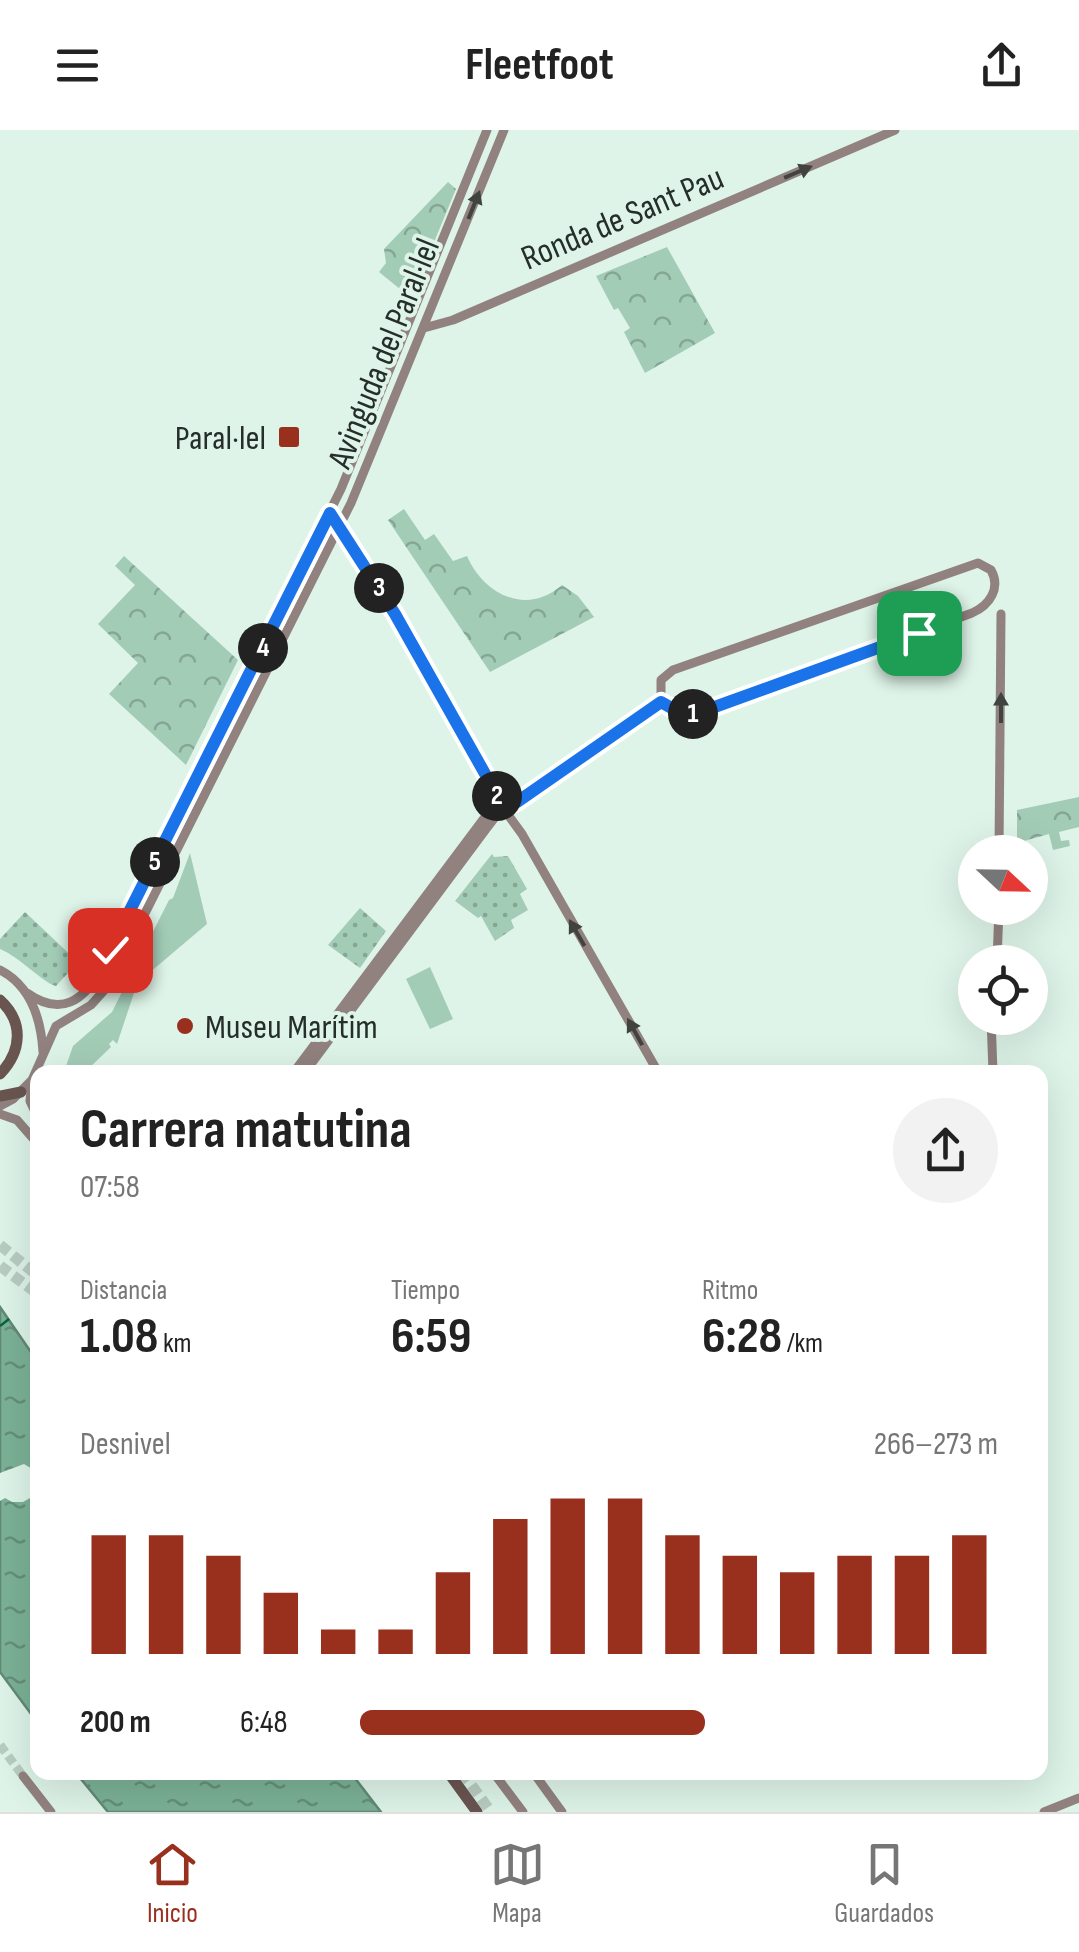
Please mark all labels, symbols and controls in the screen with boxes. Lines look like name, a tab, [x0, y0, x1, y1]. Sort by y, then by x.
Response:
icon: menu	[50, 38, 105, 93]
text: Fleetfoot	[465, 38, 614, 93]
icon: share	[974, 38, 1029, 93]
street label: Ronda de Sant Pau	[515, 156, 730, 280]
one-way arrow	[783, 163, 813, 179]
one-way arrow	[467, 190, 483, 220]
street label: Avinguda del Paral·lel	[318, 232, 450, 476]
place label: Paral·lel	[175, 417, 266, 460]
marker: Paral·lel	[276, 424, 302, 450]
pin: 3	[354, 563, 404, 613]
text: 3	[373, 571, 385, 604]
pin	[877, 591, 962, 676]
icon: arrive	[892, 606, 947, 661]
pin: 4	[238, 623, 288, 673]
text: 4	[256, 631, 270, 664]
pin: 1	[668, 689, 718, 739]
one-way arrow	[993, 691, 1009, 723]
text: 1	[688, 697, 698, 730]
pin: 2	[472, 771, 522, 821]
text: 2	[491, 779, 503, 812]
north arrow	[958, 835, 1048, 925]
map controls	[958, 835, 1048, 1035]
pin: 5	[130, 837, 180, 887]
text: 5	[149, 845, 161, 878]
pin	[68, 908, 153, 993]
one-way arrow	[569, 919, 587, 947]
icon: check	[83, 923, 138, 978]
button: locate	[958, 945, 1048, 1035]
place label: Museu Marítim	[205, 1006, 378, 1049]
marker: Museu Marítim	[174, 1015, 196, 1037]
one-way arrow	[626, 1018, 644, 1046]
text: Carrera matutina	[80, 1097, 412, 1164]
button: share	[893, 1098, 998, 1203]
text: 07:58	[80, 1168, 140, 1207]
text: Distancia	[80, 1274, 167, 1307]
text: Tiempo	[391, 1274, 460, 1307]
text: Ritmo	[702, 1274, 758, 1307]
text: 1.08	[80, 1307, 158, 1367]
text: 6:59	[391, 1307, 471, 1367]
text: 6:28	[702, 1307, 782, 1367]
text: km	[158, 1327, 192, 1360]
text: /km	[782, 1327, 823, 1360]
text: Desnivel	[80, 1425, 171, 1464]
text: 266–273 m	[874, 1425, 998, 1464]
text: 200 m	[80, 1703, 151, 1742]
text: 6:48	[240, 1703, 288, 1742]
tab: Inicio	[145, 1837, 200, 1930]
tab: Mapa	[490, 1837, 545, 1930]
tab: Guardados	[834, 1837, 934, 1930]

